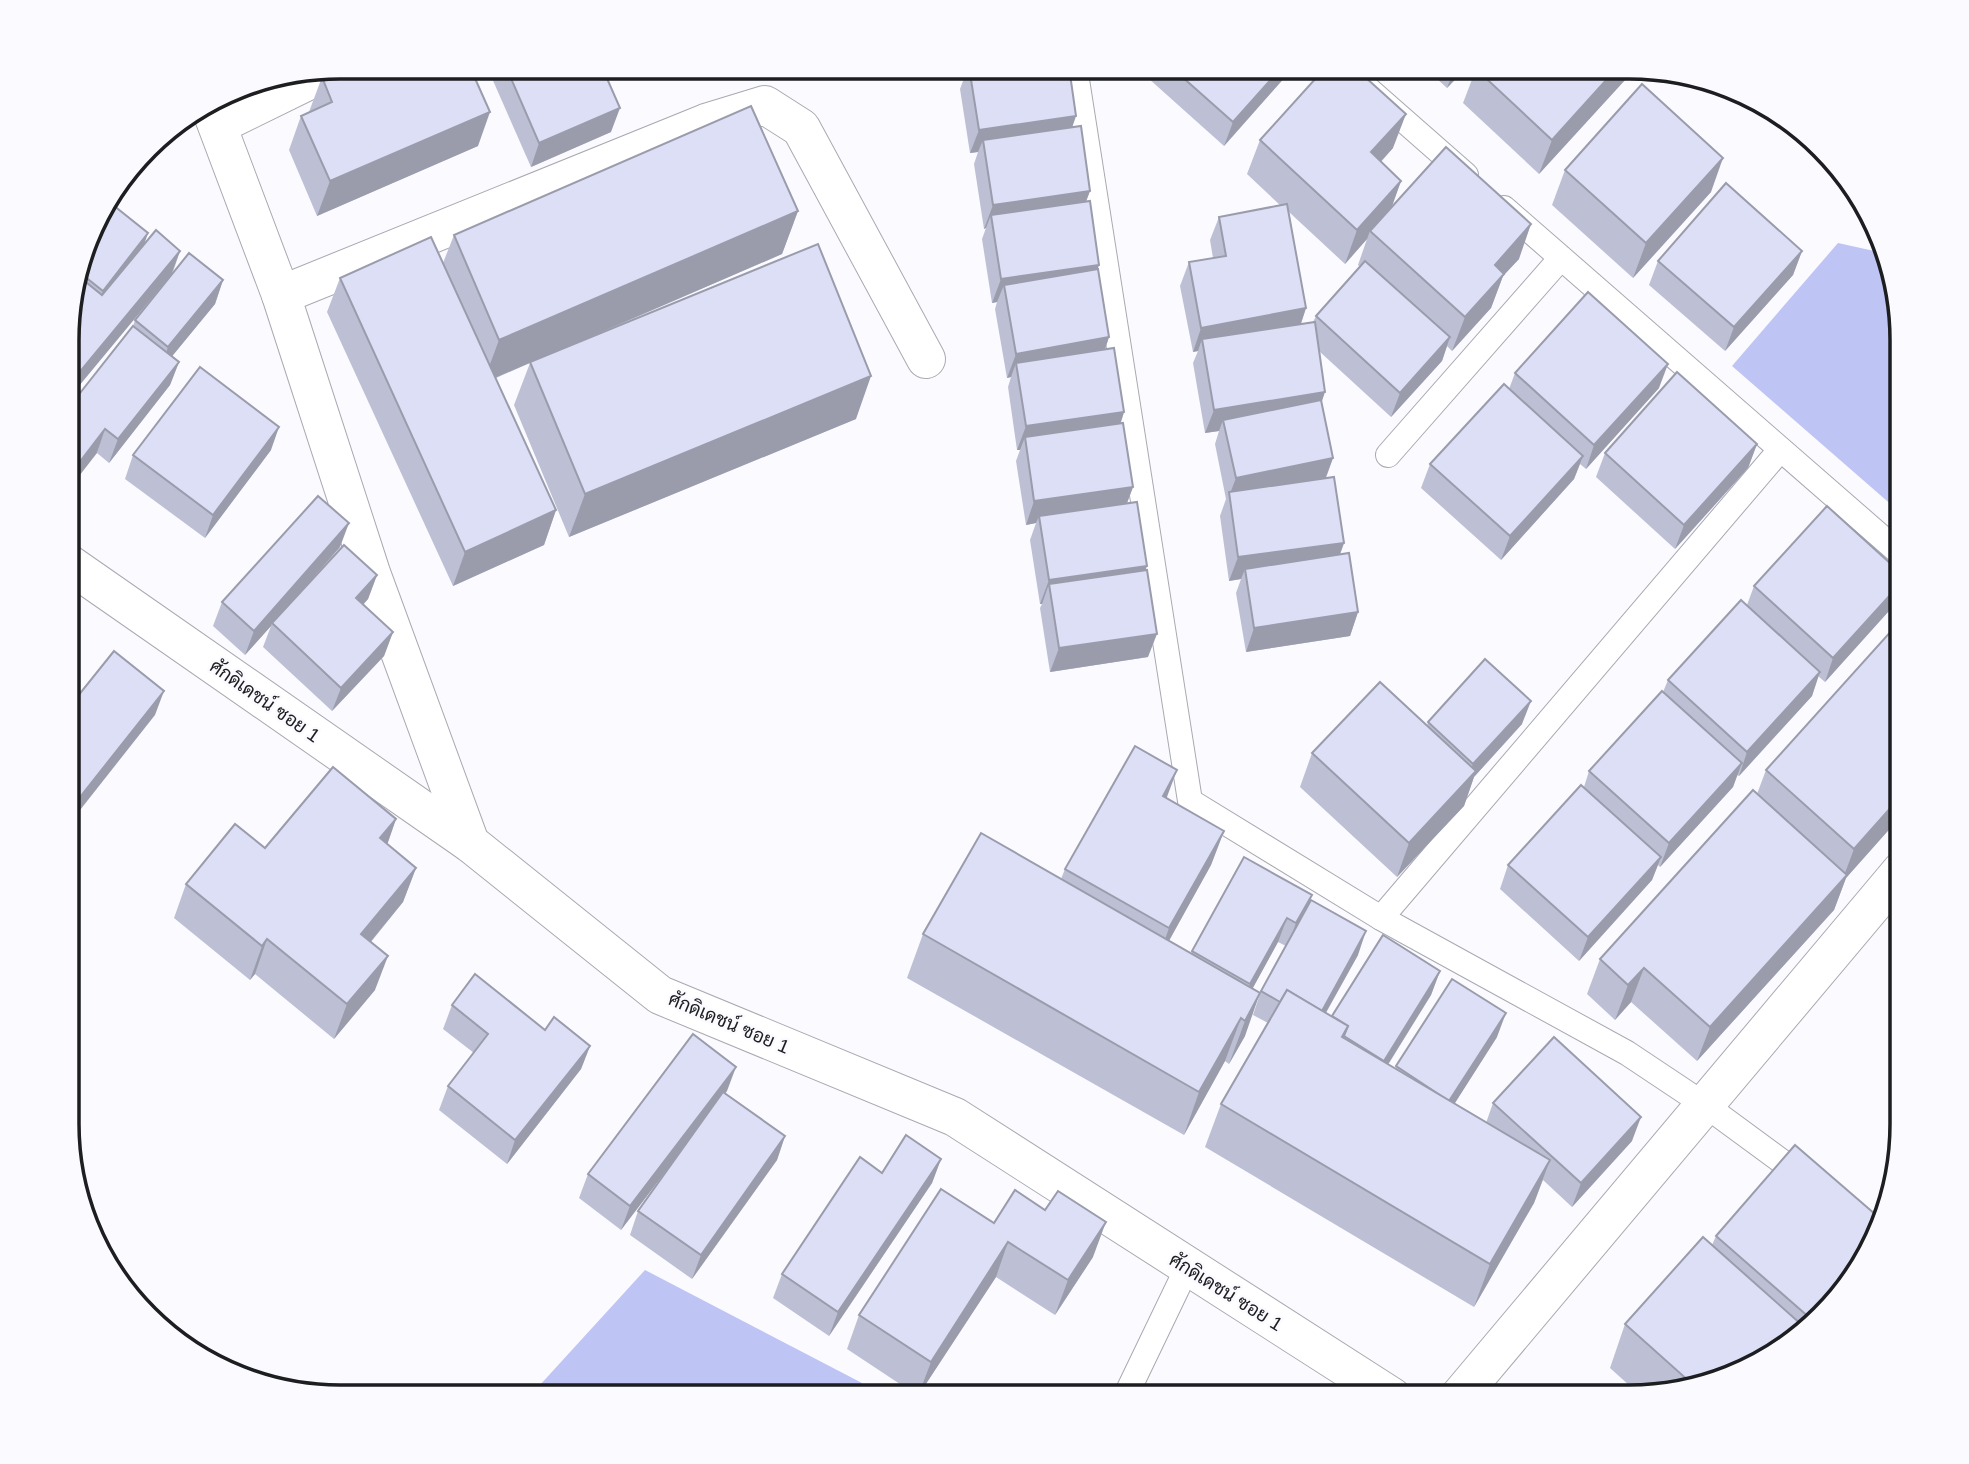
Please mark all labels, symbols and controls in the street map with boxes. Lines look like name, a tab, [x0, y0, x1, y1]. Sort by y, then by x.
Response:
street label: ศักดิเดชน์ ซอย 1	[206, 654, 325, 747]
street label: ศักดิเดชน์ ซอย 1	[665, 986, 793, 1058]
street label: ศักดิเดชน์ ซอย 1	[1166, 1247, 1287, 1335]

